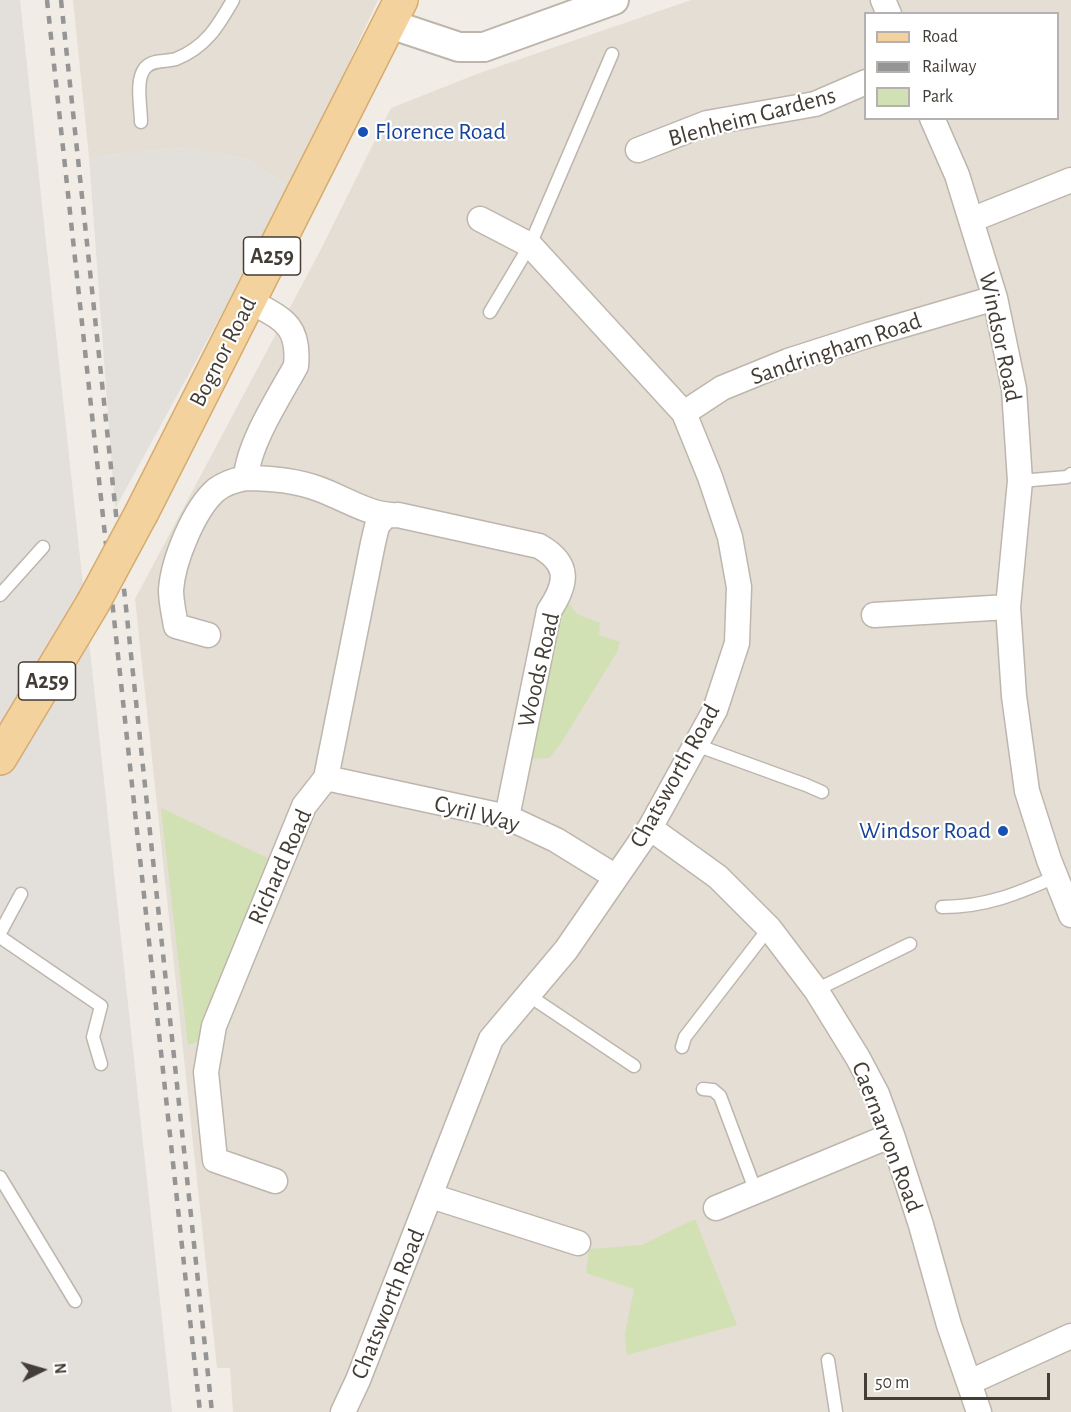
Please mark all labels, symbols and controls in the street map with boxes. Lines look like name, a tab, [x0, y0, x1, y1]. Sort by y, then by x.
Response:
legend	[864, 12, 1059, 120]
text: Road	[922, 28, 958, 46]
text: Railway	[922, 58, 976, 76]
street label: Blenheim Gardens	[665, 81, 839, 153]
text: Park	[922, 88, 953, 106]
place label: Florence Road	[375, 118, 506, 146]
marker: Florence Road	[356, 125, 370, 139]
road number: A259	[244, 237, 300, 275]
street label: Windsor Road	[972, 269, 1028, 405]
street label: Bognor Road	[183, 292, 263, 412]
street label: Sandringham Road	[747, 306, 925, 392]
street label: Woods Road	[512, 610, 566, 730]
road number: A259	[18, 662, 76, 700]
street label: Chatsworth Road	[624, 699, 726, 853]
street label: Cyril Way	[431, 789, 523, 839]
street label: Richard Road	[242, 805, 318, 929]
place label: Windsor Road	[859, 817, 991, 845]
marker: Windsor Road	[996, 824, 1010, 838]
street label: Caernarvon Road	[845, 1058, 929, 1216]
street label: Chatsworth Road	[345, 1225, 431, 1383]
north arrow	[12, 1340, 72, 1400]
scale bar	[867, 1361, 1053, 1399]
text: N	[51, 1362, 68, 1375]
text: 50 m	[875, 1374, 909, 1392]

